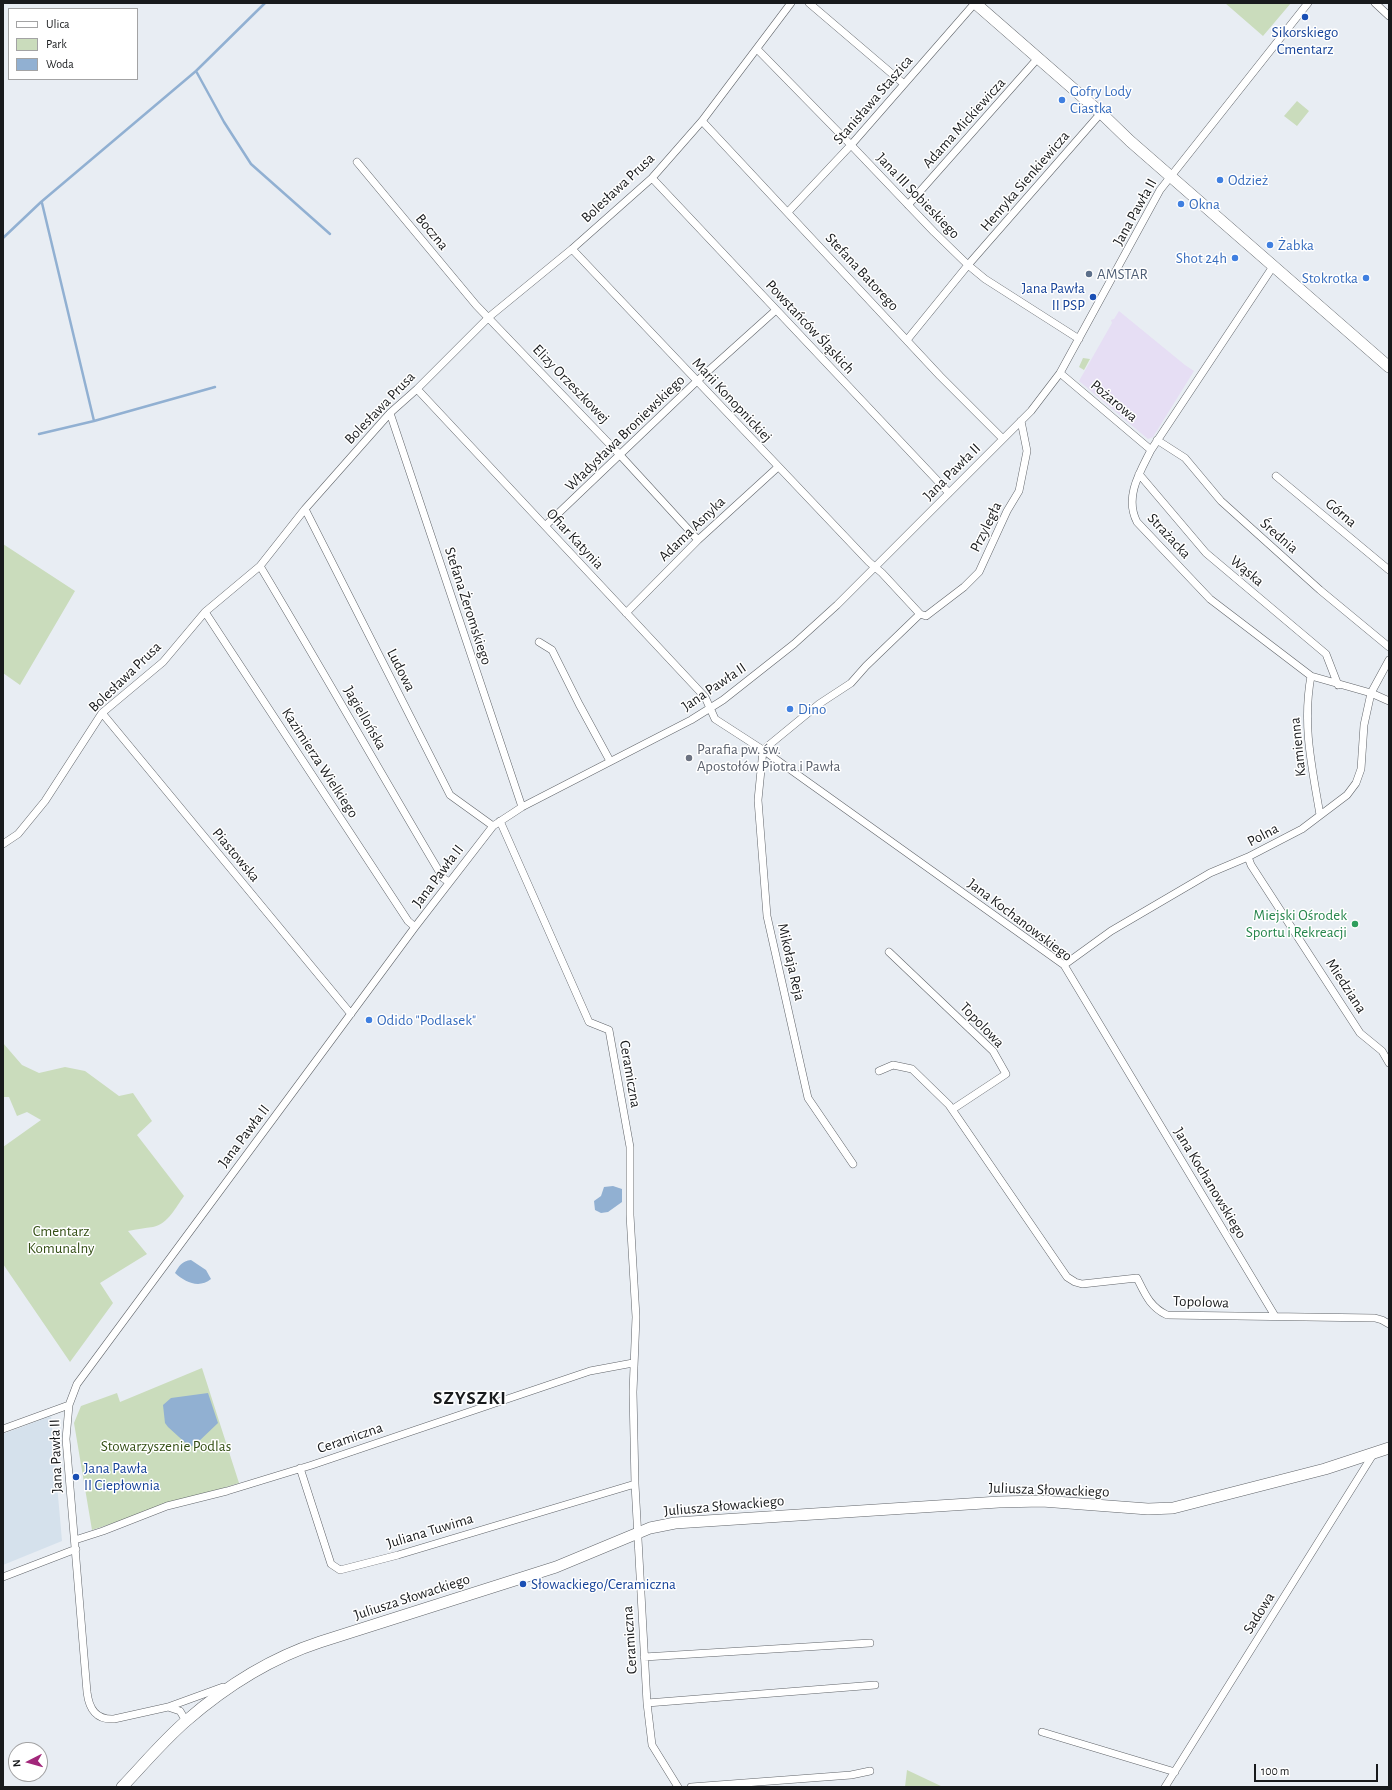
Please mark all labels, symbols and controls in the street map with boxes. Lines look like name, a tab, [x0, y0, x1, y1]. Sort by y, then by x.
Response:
legend	[8, 8, 138, 80]
marker: Sikorskiego Cmentarz	[1300, 12, 1310, 22]
text: Ulica	[46, 18, 69, 30]
place label: Sikorskiego Cmentarz	[1272, 23, 1338, 58]
text: Park	[46, 38, 67, 50]
street label: Stanisława Staszica	[829, 52, 917, 148]
text: Woda	[46, 58, 74, 70]
street label: Adama Mickiewicza	[919, 74, 1009, 172]
place label: Gofry Lody Ciastka	[1070, 82, 1132, 117]
marker: Gofry Lody Ciastka	[1057, 95, 1067, 105]
street label: Henryka Sienkiewicza	[976, 127, 1074, 235]
street label: Bolesława Prusa	[578, 149, 658, 227]
street label: Jana III Sobieskiego	[872, 149, 964, 243]
place label: Odzież	[1228, 171, 1268, 189]
street label: Jana Pawła II	[1109, 175, 1161, 249]
marker: Odzież	[1215, 175, 1225, 185]
place label: Okna	[1189, 195, 1220, 213]
marker: Okna	[1176, 199, 1186, 209]
street label: Boczna	[412, 210, 452, 254]
street label: Stefana Batorego	[821, 229, 903, 315]
place label: Żabka	[1278, 236, 1314, 254]
marker: Żabka	[1265, 240, 1275, 250]
place label: Shot 24h	[1176, 249, 1227, 267]
marker: Shot 24h	[1230, 253, 1240, 263]
place label: AMSTAR	[1097, 265, 1148, 283]
marker: AMSTAR	[1084, 269, 1094, 279]
place label: Stokrotka	[1302, 269, 1358, 287]
marker: Stokrotka	[1361, 273, 1371, 283]
street label: Powstańców Śląskich	[762, 276, 858, 378]
place label: Jana Pawła II PSP	[1022, 279, 1085, 314]
marker: Jana Pawła II PSP	[1088, 292, 1098, 302]
street label: Elizy Orzeszkowej	[529, 341, 613, 427]
street label: Marii Konopnickiej	[688, 354, 776, 446]
street label: Bolesława Prusa	[341, 368, 419, 448]
street label: Władysława Broniewskiego	[561, 371, 689, 495]
street label: Pożarowa	[1087, 376, 1141, 426]
street label: Jana Pawła II	[920, 440, 984, 504]
street label: Adama Asnyka	[655, 493, 729, 565]
street label: Górna	[1322, 495, 1360, 531]
street label: Przyległa	[966, 499, 1006, 555]
street label: Ofiar Katynia	[542, 505, 608, 573]
street label: Strażacka	[1143, 509, 1195, 563]
street label: Średnia	[1256, 515, 1302, 557]
street label: Stefana Żeromskiego	[440, 545, 496, 667]
street label: Wąska	[1226, 552, 1268, 590]
street label: Bolesława Prusa	[85, 638, 165, 716]
street label: Ludowa	[383, 646, 419, 694]
street label: Jana Pawła II	[678, 659, 750, 715]
street label: Jagiellońska	[340, 683, 390, 753]
place label: Dino	[798, 700, 826, 718]
marker: Dino	[785, 704, 795, 714]
street label: Kazimierza Wielkiego	[278, 705, 362, 821]
street label: Kamienna	[1286, 716, 1310, 778]
place label: Parafia pw. św. Apostołów Piotra i Pawła	[697, 740, 840, 775]
marker: Parafia pw. św. Apostołów Piotra i Pawła	[684, 753, 694, 763]
street label: Polna	[1244, 819, 1282, 851]
street label: Piastowska	[208, 824, 264, 886]
street label: Jana Pawła II	[409, 841, 467, 911]
street label: Jana Kochanowskiego	[964, 875, 1076, 965]
place label: Miejski Ośrodek Sportu i Rekreacji	[1246, 906, 1347, 941]
marker: Miejski Ośrodek Sportu i Rekreacji	[1350, 919, 1360, 929]
street label: Mikołaja Reja	[773, 921, 809, 1003]
street label: Miedziana	[1322, 955, 1370, 1017]
street label: Topolowa	[956, 998, 1008, 1052]
place label: Odido "Podlasek"	[377, 1011, 476, 1029]
marker: Odido "Podlasek"	[364, 1015, 374, 1025]
street label: Ceramiczna	[615, 1039, 645, 1109]
street label: Jana Pawła II	[215, 1101, 273, 1171]
street label: Jana Kochanowskiego	[1170, 1124, 1250, 1242]
park label: Cmentarz Komunalny	[28, 1222, 94, 1257]
street label: Topolowa	[1173, 1292, 1229, 1312]
district label: SZYSZKI	[433, 1387, 507, 1409]
street label: Ceramiczna	[315, 1418, 385, 1458]
street label: Jana Pawła II	[46, 1419, 66, 1493]
park label: Stowarzyszenie Podlas	[101, 1437, 231, 1455]
place label: Jana Pawła II Ciepłownia	[84, 1459, 160, 1494]
marker: Jana Pawła II Ciepłownia	[71, 1472, 81, 1482]
street label: Juliusza Słowackiego	[988, 1479, 1110, 1501]
street label: Juliusza Słowackiego	[663, 1492, 785, 1520]
street label: Juliana Tuwima	[384, 1509, 476, 1553]
street label: Juliusza Słowackiego	[352, 1570, 472, 1624]
place label: Słowackiego/Ceramiczna	[531, 1575, 676, 1593]
marker: Słowackiego/Ceramiczna	[518, 1579, 528, 1589]
street label: Sadowa	[1239, 1589, 1279, 1637]
street label: Ceramiczna	[619, 1605, 641, 1675]
north arrow	[8, 1742, 48, 1782]
scale bar	[1256, 1756, 1380, 1782]
text: N	[11, 1759, 22, 1768]
text: 100 m	[1261, 1765, 1289, 1777]

